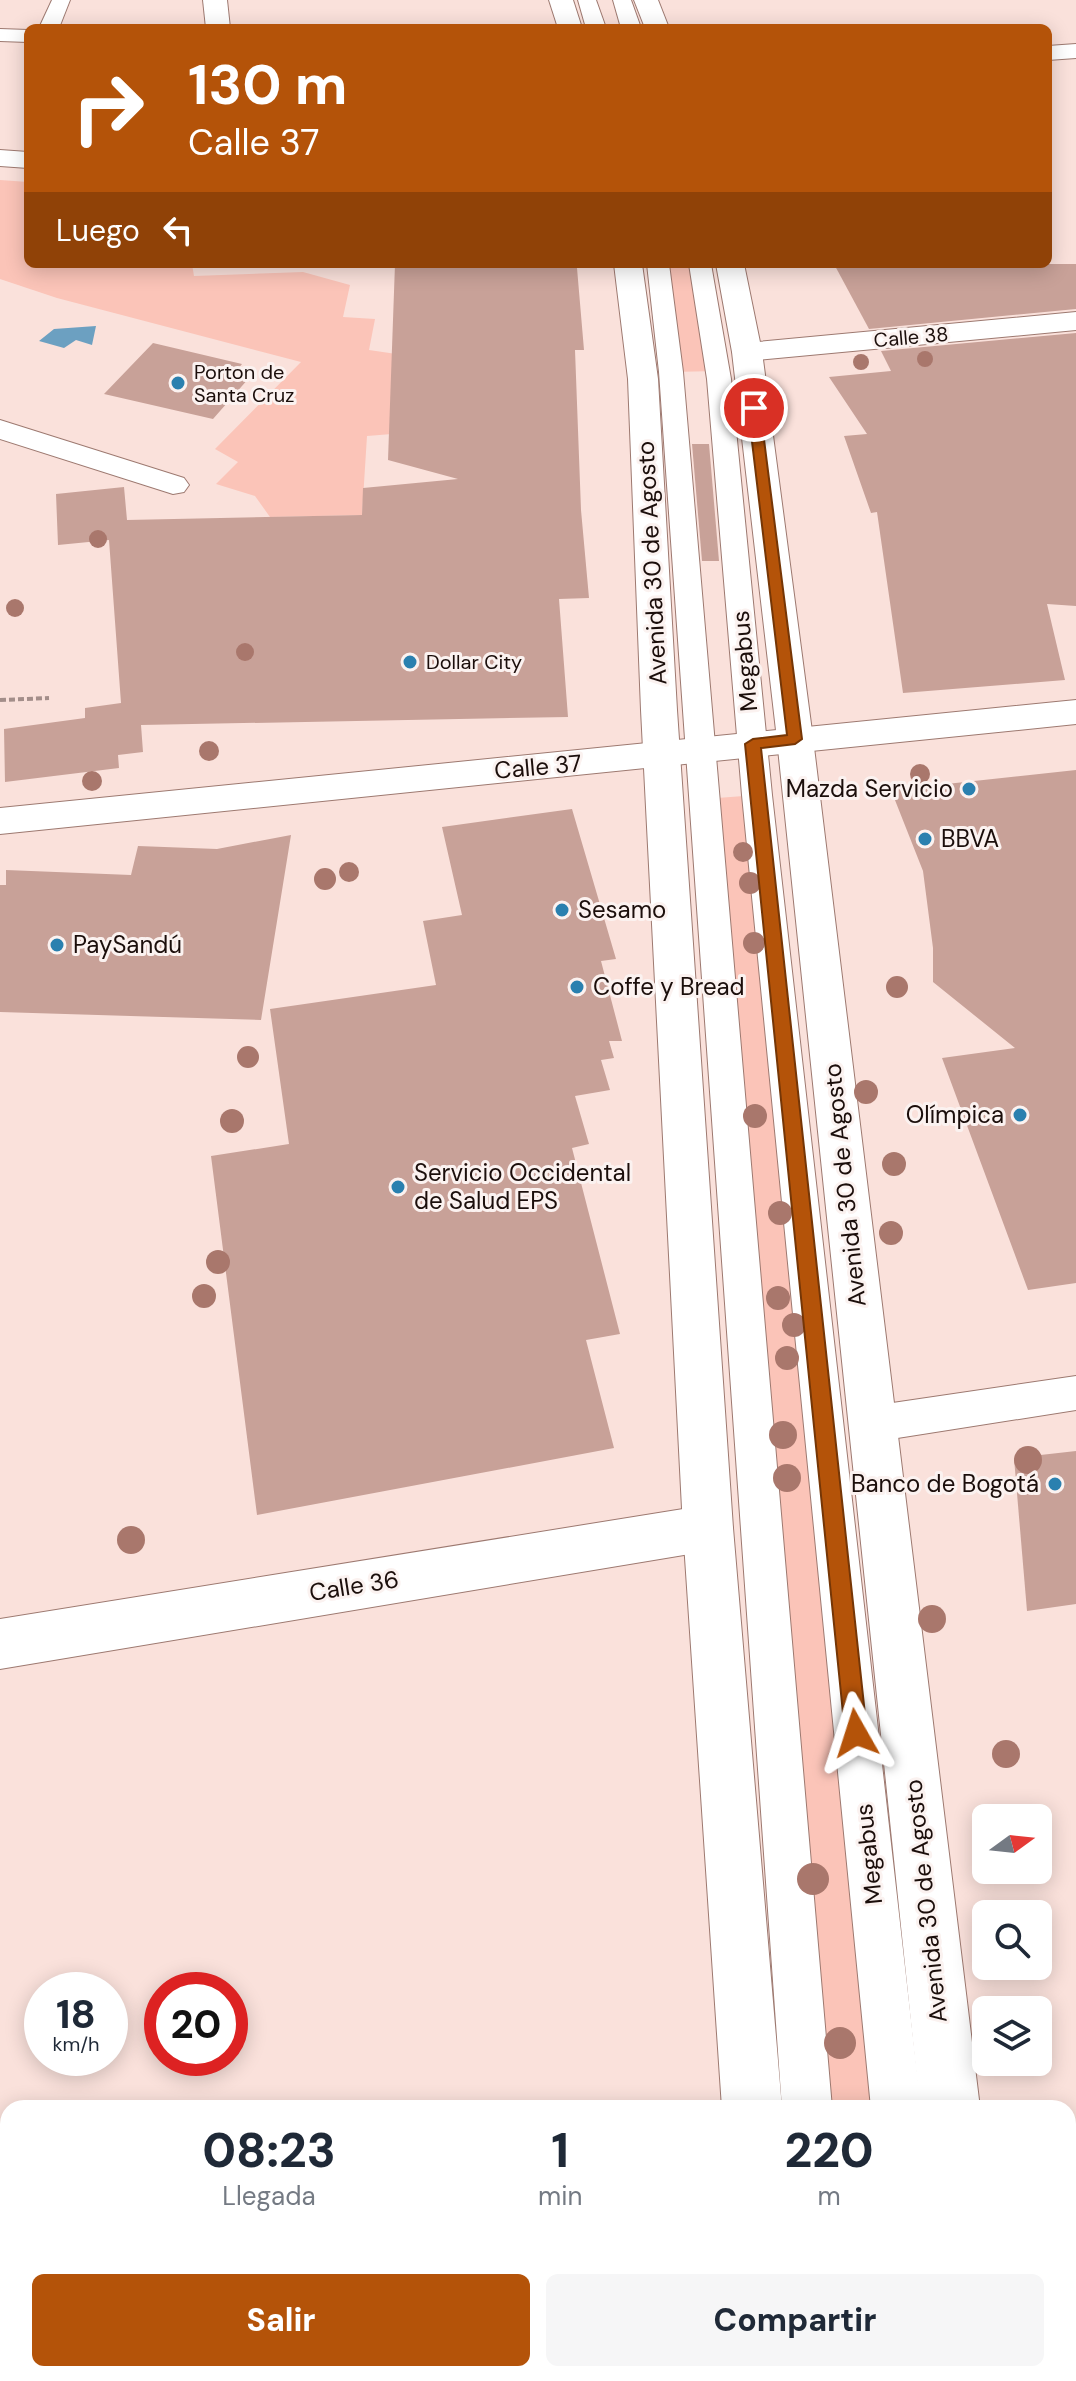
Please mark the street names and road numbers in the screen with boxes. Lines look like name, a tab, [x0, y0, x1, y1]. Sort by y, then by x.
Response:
street label: Calle 38	[873, 321, 949, 353]
street label: Avenida 30 de Agosto	[630, 440, 673, 686]
street label: Megabus	[725, 609, 764, 713]
street label: Calle 37	[493, 747, 583, 786]
street label: Avenida 30 de Agosto	[816, 1062, 873, 1308]
street label: Calle 36	[307, 1563, 401, 1608]
street label: Avenida 30 de Agosto	[897, 1778, 954, 2024]
street label: Megabus	[848, 1802, 889, 1906]

